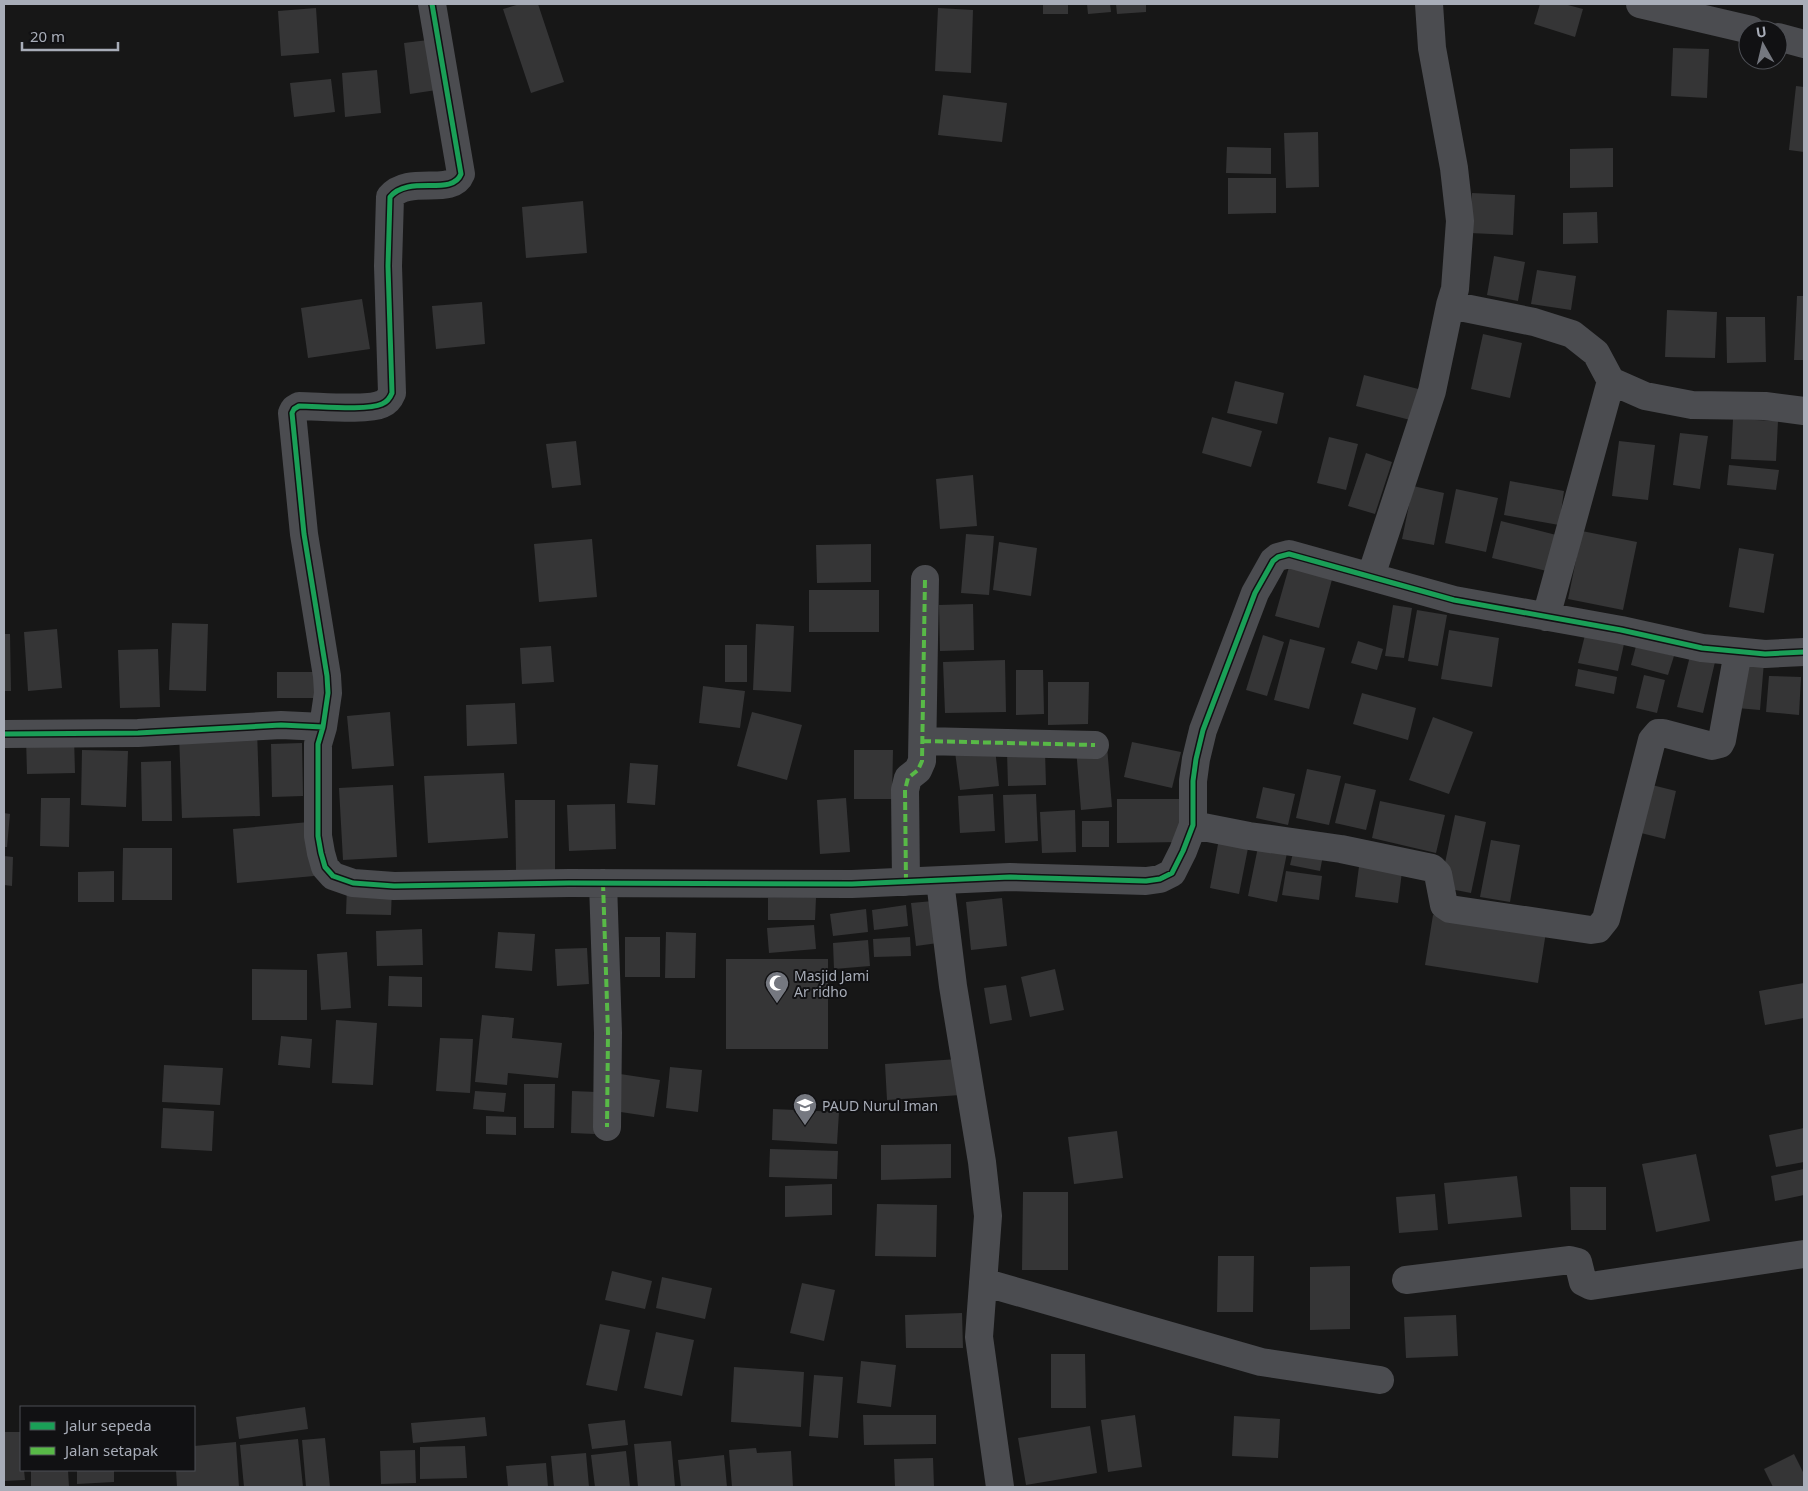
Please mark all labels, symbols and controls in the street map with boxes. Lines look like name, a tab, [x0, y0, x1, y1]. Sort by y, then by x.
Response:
scale bar	[22, 20, 119, 52]
north arrow	[1738, 20, 1788, 70]
text: U	[1755, 21, 1768, 42]
text: 20 m	[30, 26, 65, 46]
place label: Masjid Jami Ar ridho	[794, 966, 869, 1001]
mosque icon: Masjid Jami Ar ridho	[764, 970, 790, 1004]
school or university icon: PAUD Nurul Iman	[792, 1092, 818, 1126]
place label: PAUD Nurul Iman	[822, 1096, 938, 1115]
legend	[20, 1406, 195, 1471]
text: Jalur sepeda	[63, 1415, 152, 1435]
text: Jalan setapak	[63, 1440, 158, 1460]

